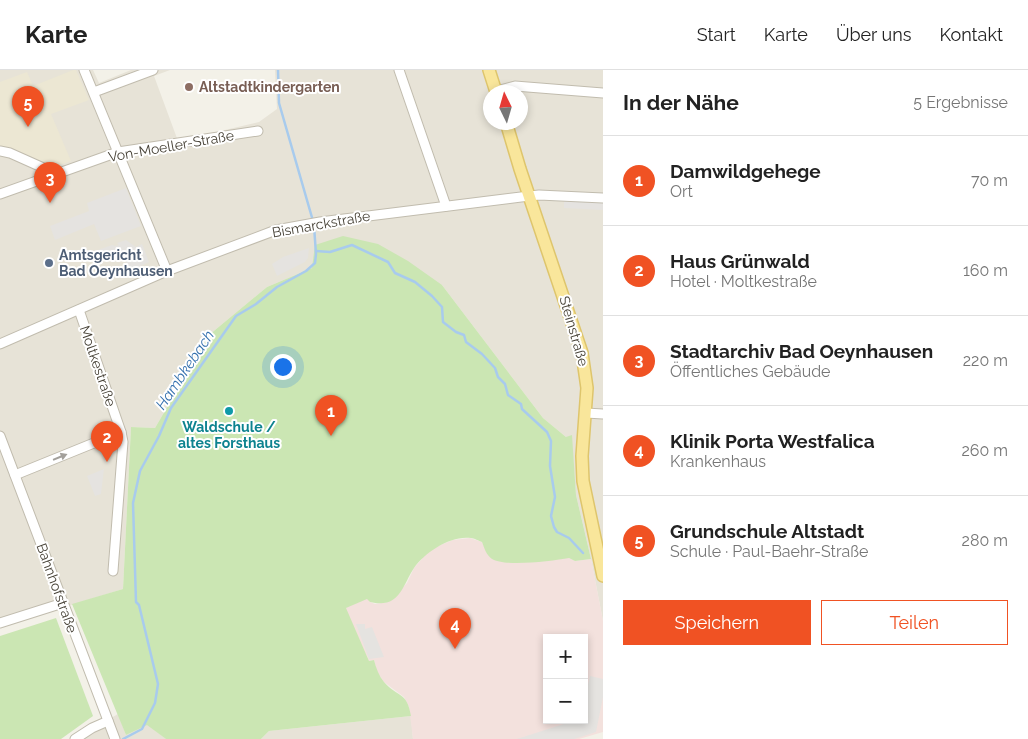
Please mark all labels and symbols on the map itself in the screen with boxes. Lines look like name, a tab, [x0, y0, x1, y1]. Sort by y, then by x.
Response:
place label: Altstadtkindergarten	[199, 79, 340, 95]
marker: Altstadtkindergarten	[183, 81, 195, 93]
north arrow	[483, 85, 528, 130]
pin: 5	[12, 86, 44, 127]
street label: Von-Moeller-Straße	[107, 127, 235, 165]
pin: 3	[34, 162, 66, 203]
street label: Bismarckstraße	[271, 207, 371, 241]
place label: Amtsgericht Bad Oeynhausen	[59, 247, 173, 279]
marker: Amtsgericht Bad Oeynhausen	[43, 257, 55, 269]
street label: Steinstraße	[556, 294, 592, 368]
street label: Moltkestraße	[77, 324, 119, 408]
water label: Hambkebach	[152, 327, 218, 413]
your location	[270, 354, 296, 380]
pin: 1	[315, 395, 347, 436]
marker: Waldschule / altes Forsthaus	[223, 405, 235, 417]
place label: Waldschule / altes Forsthaus	[178, 419, 280, 451]
pin: 2	[91, 421, 123, 462]
one-way arrow	[53, 452, 67, 460]
street label: Bahnhofstraße	[33, 541, 81, 635]
pin: 4	[439, 608, 471, 649]

